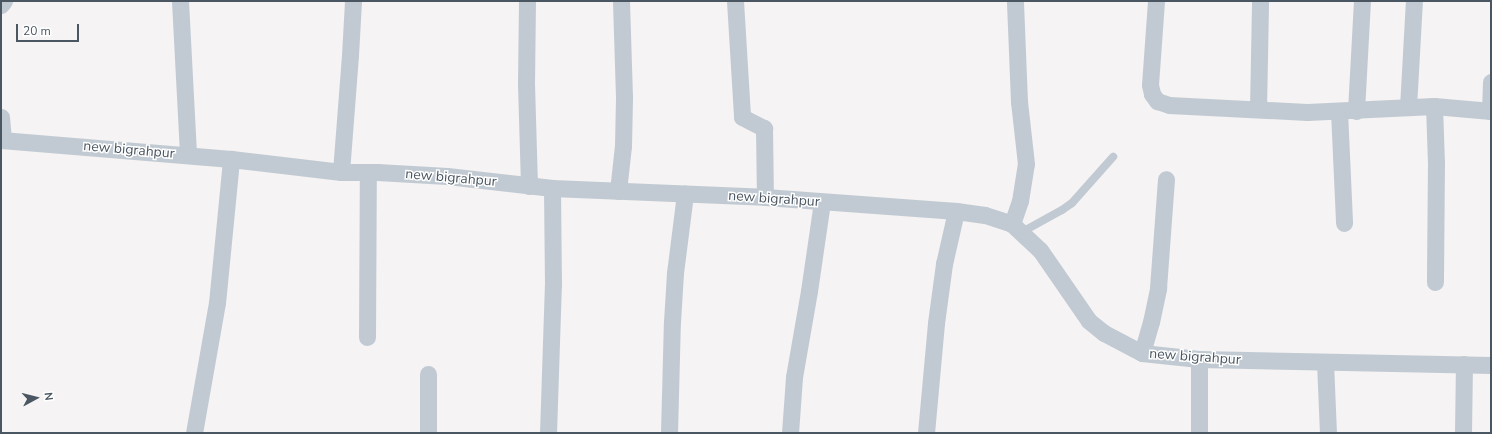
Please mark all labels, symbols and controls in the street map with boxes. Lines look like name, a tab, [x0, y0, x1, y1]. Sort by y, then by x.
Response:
scale bar	[18, 16, 81, 42]
text: 20 m	[23, 23, 51, 39]
street label: new bigrahpur	[83, 138, 175, 162]
street label: new bigrahpur	[405, 166, 497, 190]
street label: new bigrahpur	[728, 187, 820, 211]
street label: new bigrahpur	[1149, 345, 1241, 369]
north arrow	[16, 378, 56, 418]
text: N	[40, 391, 56, 401]

